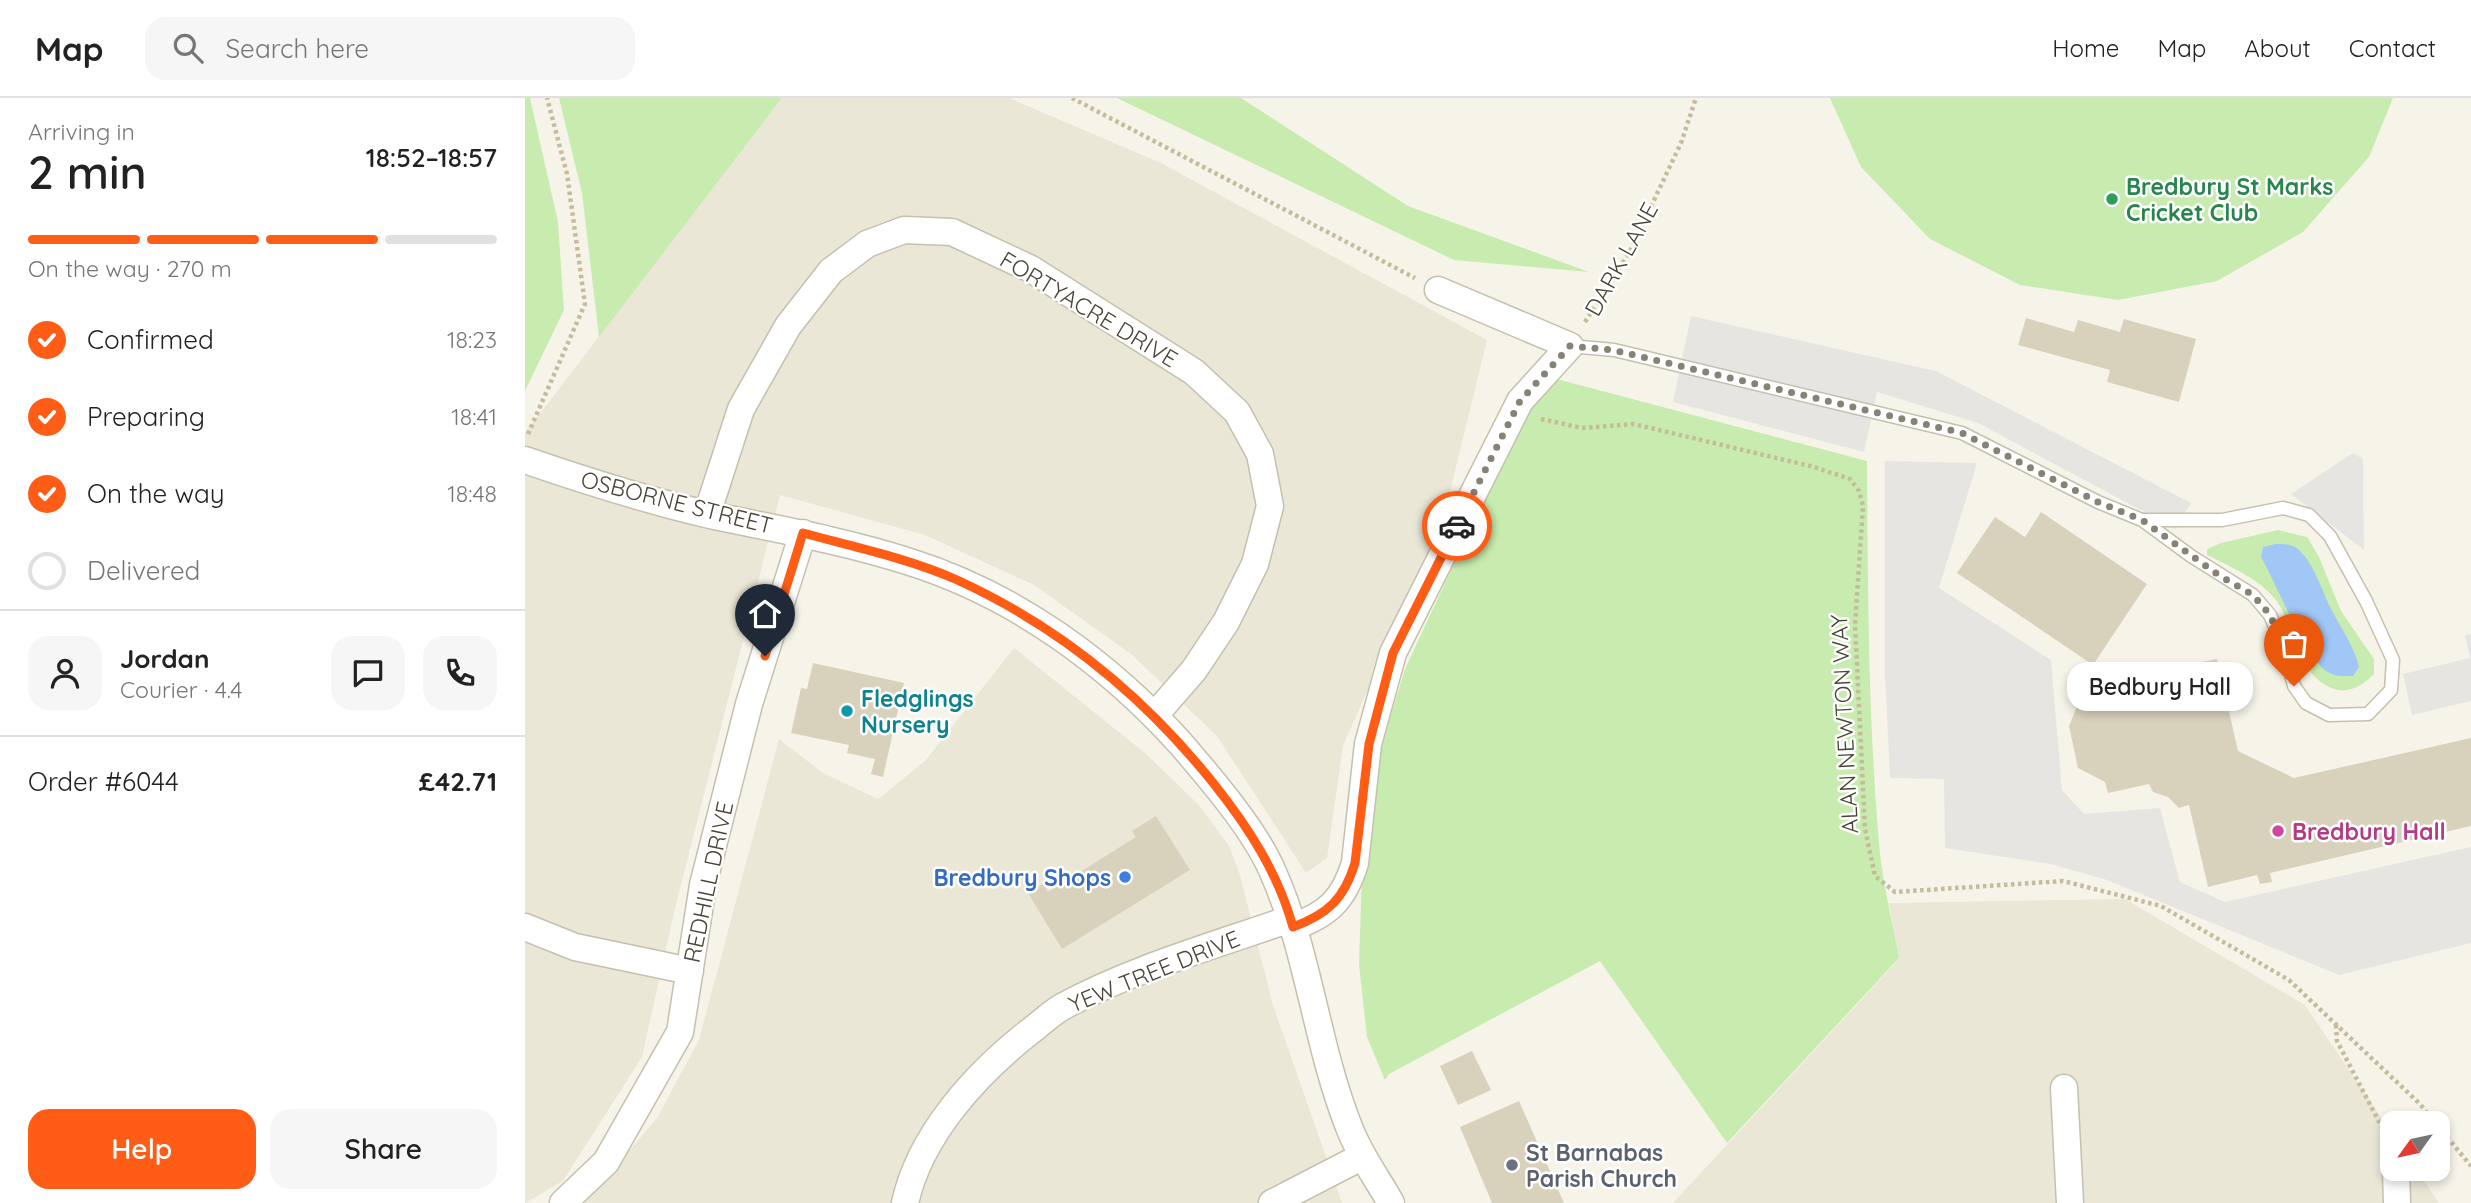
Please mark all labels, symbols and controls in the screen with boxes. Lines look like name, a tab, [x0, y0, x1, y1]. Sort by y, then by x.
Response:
search box	[145, 17, 635, 80]
text: Map	[35, 28, 103, 69]
icon: search	[169, 29, 207, 67]
text: Search here	[225, 32, 369, 65]
text: Home	[2052, 33, 2119, 63]
text: Map	[2157, 33, 2206, 63]
text: About	[2244, 33, 2311, 63]
text: Contact	[2349, 33, 2436, 63]
text: Arriving in	[28, 117, 135, 146]
text: 18:52–18:57	[366, 141, 497, 174]
text: 2 min	[28, 143, 147, 201]
place label: Bredbury St Marks Cricket Club	[2126, 172, 2333, 227]
marker: Bredbury St Marks Cricket Club	[2104, 191, 2120, 207]
street label: DARK LANE	[1578, 197, 1664, 321]
street label: FORTYACRE DRIVE	[995, 245, 1183, 373]
text: On the way · 270 m	[28, 254, 232, 283]
icon: check	[28, 321, 66, 359]
text: Confirmed	[87, 323, 214, 356]
text: 18:23	[447, 325, 497, 354]
icon: check	[28, 398, 66, 436]
text: Preparing	[87, 400, 205, 433]
text: 18:41	[451, 402, 497, 431]
street label: OSBORNE STREET	[578, 464, 776, 540]
icon: check	[28, 475, 66, 513]
text: On the way	[87, 477, 225, 510]
text: 18:48	[447, 479, 497, 508]
courier	[1422, 491, 1492, 561]
icon: car	[1438, 507, 1476, 545]
text: Delivered	[87, 554, 200, 587]
pin	[735, 584, 795, 656]
icon: home	[746, 595, 784, 633]
street label: ALAN NEWTON WAY	[1824, 613, 1864, 835]
pin	[2264, 614, 2324, 686]
icon: bag	[2275, 625, 2313, 663]
button: person	[28, 636, 102, 710]
button: chat	[331, 636, 405, 710]
button: phone	[423, 636, 497, 710]
text: Jordan	[120, 642, 209, 675]
callout: Bedbury Hall	[2067, 662, 2252, 710]
text: Bedbury Hall	[2089, 672, 2231, 701]
text: Courier · 4.4	[120, 675, 242, 704]
place label: Fledglings Nursery	[861, 684, 973, 739]
marker: Fledglings Nursery	[839, 703, 855, 719]
text: Order #6044	[28, 765, 179, 798]
text: £42.71	[419, 765, 497, 798]
street label: REDHILL DRIVE	[677, 799, 739, 965]
place label: Bredbury Hall	[2292, 817, 2446, 846]
marker: Bredbury Hall	[2270, 823, 2286, 839]
place label: Bredbury Shops	[933, 863, 1111, 892]
marker: Bredbury Shops	[1117, 869, 1133, 885]
street label: YEW TREE DRIVE	[1064, 923, 1244, 1019]
button: Help	[28, 1109, 256, 1189]
button: Share	[270, 1109, 497, 1189]
north arrow	[2380, 1111, 2450, 1181]
map controls	[2380, 1111, 2450, 1181]
place label: St Barnabas Parish Church	[1526, 1138, 1677, 1193]
marker: St Barnabas Parish Church	[1504, 1157, 1520, 1173]

